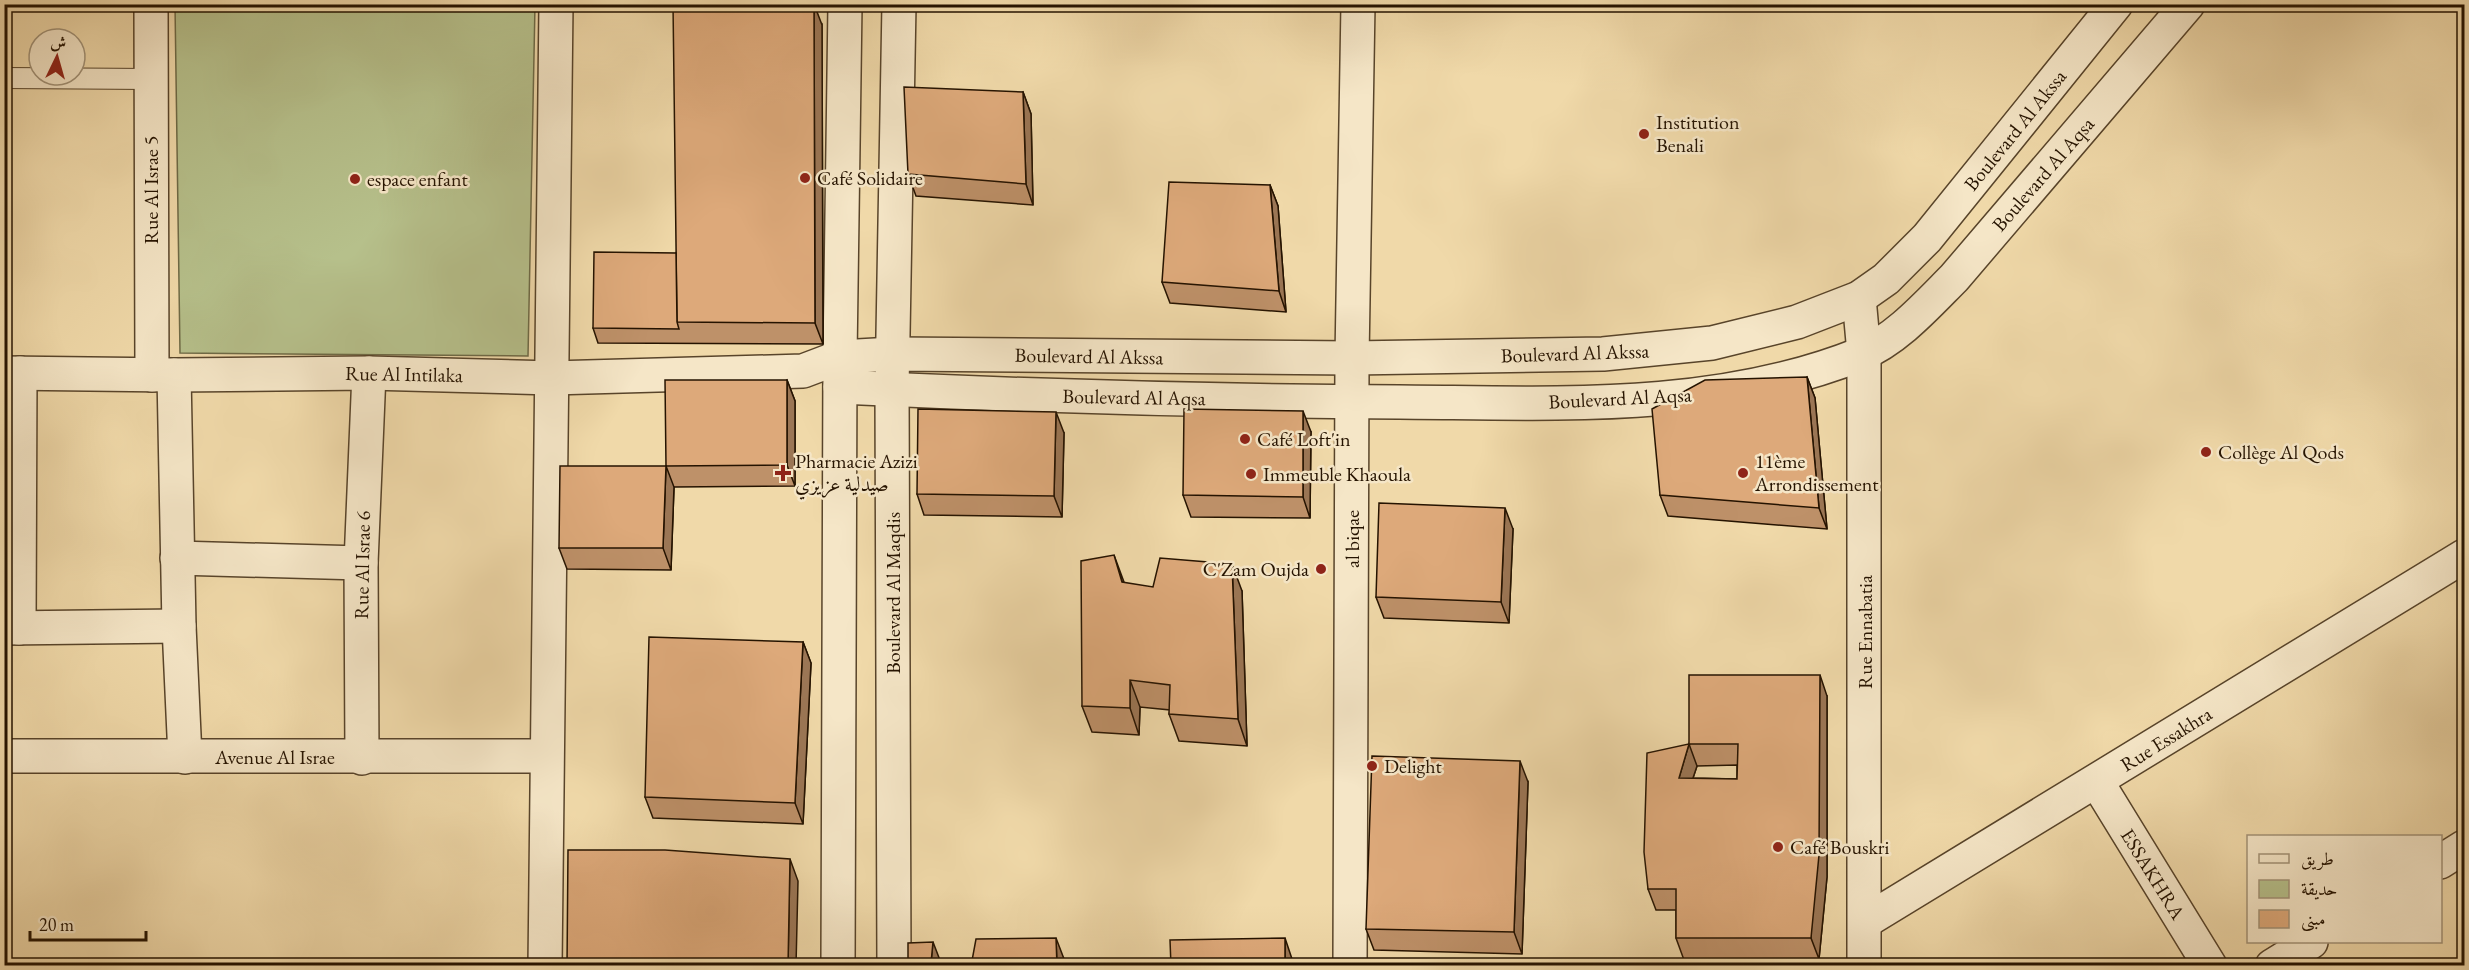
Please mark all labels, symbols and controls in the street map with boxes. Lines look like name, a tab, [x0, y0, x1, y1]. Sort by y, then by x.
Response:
north arrow	[27, 27, 87, 87]
text: ش	[49, 31, 67, 54]
street label: Boulevard Al Akssa	[1958, 64, 2072, 196]
place label: Institution Benali	[1656, 109, 1740, 158]
street label: Boulevard Al Aqsa	[1986, 111, 2100, 237]
marker: Institution Benali	[1637, 127, 1651, 141]
street label: Rue Al Israe 5	[138, 136, 164, 244]
place label: Café Solidaire	[817, 165, 923, 191]
place label: espace enfant	[367, 166, 469, 192]
marker: Café Solidaire	[798, 171, 812, 185]
marker: espace enfant	[348, 172, 362, 186]
street label: Boulevard Al Akssa	[1500, 337, 1650, 369]
street label: Boulevard Al Akssa	[1014, 342, 1164, 370]
street label: Rue Al Intilaka	[345, 360, 463, 388]
street label: Boulevard Al Aqsa	[1548, 381, 1692, 415]
street label: Boulevard Al Aqsa	[1062, 383, 1206, 411]
place label: Café Loft'in	[1257, 426, 1351, 452]
marker: Café Loft'in	[1238, 432, 1252, 446]
place label: Collège Al Qods	[2218, 439, 2344, 465]
marker: Collège Al Qods	[2199, 445, 2213, 459]
place label: Pharmacie Azizi صيدلية عزيزي	[795, 448, 918, 500]
place label: 11ème Arrondissement	[1754, 448, 1879, 497]
place label: Immeuble Khaoula	[1263, 461, 1411, 487]
marker: Pharmacie Azizi صيدلية عزيزي	[776, 466, 790, 480]
marker: 11ème Arrondissement	[1736, 466, 1750, 480]
marker: Immeuble Khaoula	[1244, 467, 1258, 481]
street label: Rue Al Israe 6	[348, 510, 376, 619]
street label: al biqae	[1339, 510, 1365, 568]
street label: Boulevard Al Maqdis	[880, 512, 906, 674]
place label: C'Zam Oujda	[1203, 556, 1309, 582]
marker: C'Zam Oujda	[1314, 562, 1328, 576]
street label: Rue Ennabatia	[1852, 575, 1878, 689]
street label: Rue Essakhra	[2115, 701, 2217, 777]
street label: Avenue Al Israe	[214, 744, 335, 770]
place label: Delight	[1384, 753, 1443, 779]
marker: Delight	[1365, 759, 1379, 773]
street label: ESSAKHRA	[2115, 824, 2191, 924]
place label: Café Bouskri	[1790, 834, 1890, 860]
legend	[2247, 835, 2442, 943]
marker: Café Bouskri	[1771, 840, 1785, 854]
text: طريق	[2301, 847, 2334, 871]
text: حديقة	[2301, 877, 2337, 900]
scale bar	[30, 904, 146, 942]
text: مبنى	[2301, 907, 2326, 932]
text: 20 m	[39, 913, 74, 936]

